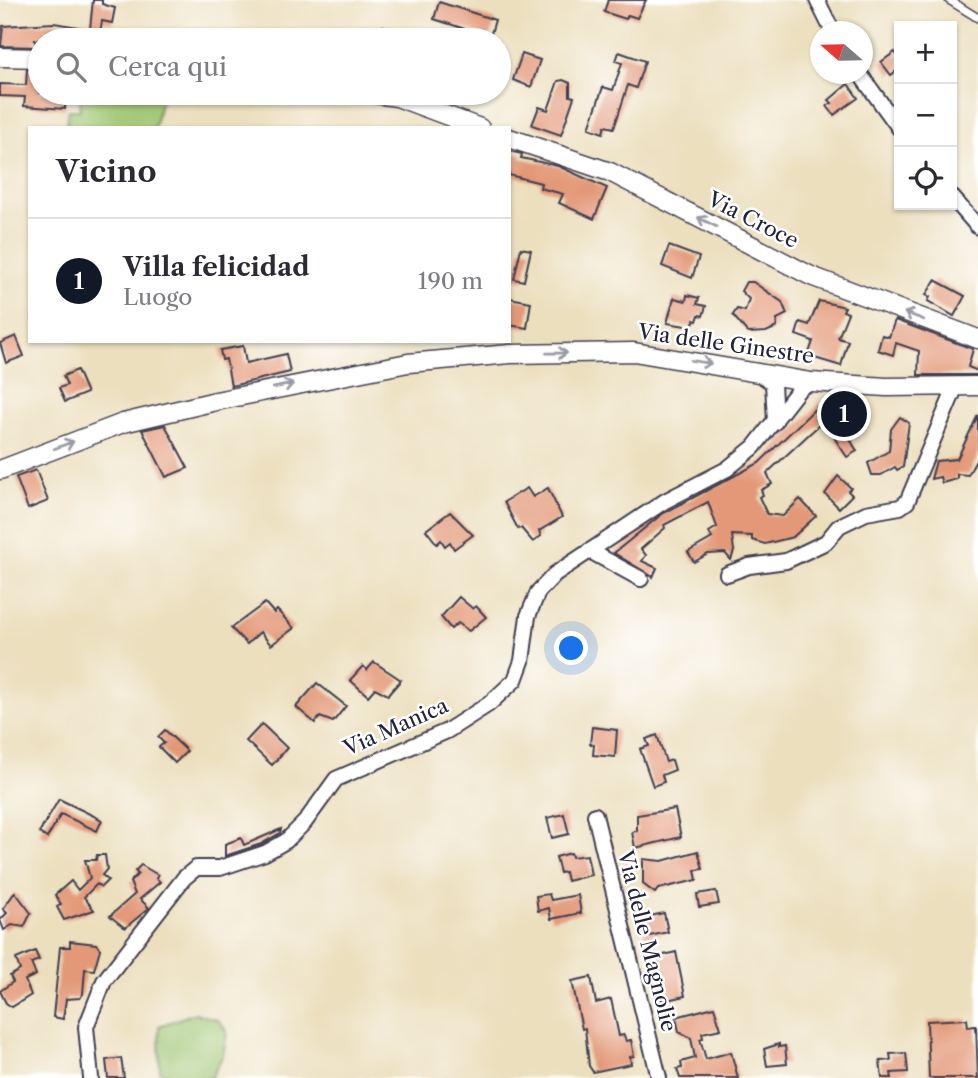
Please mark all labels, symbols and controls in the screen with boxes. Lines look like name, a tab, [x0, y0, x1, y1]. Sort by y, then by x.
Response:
north arrow	[810, 21, 873, 84]
map controls	[894, 21, 957, 210]
button: +	[894, 21, 957, 84]
search box	[28, 28, 511, 105]
icon: search	[52, 48, 90, 86]
text: Cerca qui	[108, 51, 227, 83]
button: −	[894, 84, 957, 147]
button: locate	[894, 147, 957, 210]
text: Vicino	[56, 153, 156, 190]
street label: Via Croce	[703, 186, 803, 253]
one-way arrow	[697, 215, 718, 228]
text: Villa felicidad	[123, 251, 310, 283]
text: 1	[74, 267, 84, 295]
text: 190 m	[418, 267, 483, 295]
text: Luogo	[123, 283, 192, 311]
one-way arrow	[903, 309, 925, 321]
street label: Via delle Ginestre	[636, 319, 816, 368]
one-way arrow	[545, 347, 568, 360]
one-way arrow	[689, 356, 712, 369]
one-way arrow	[271, 379, 294, 393]
pin: 1	[821, 388, 867, 440]
one-way arrow	[52, 438, 74, 451]
your location	[554, 631, 588, 665]
street label: Via Manica	[339, 692, 453, 761]
street label: Via delle Magnolie	[613, 847, 682, 1034]

